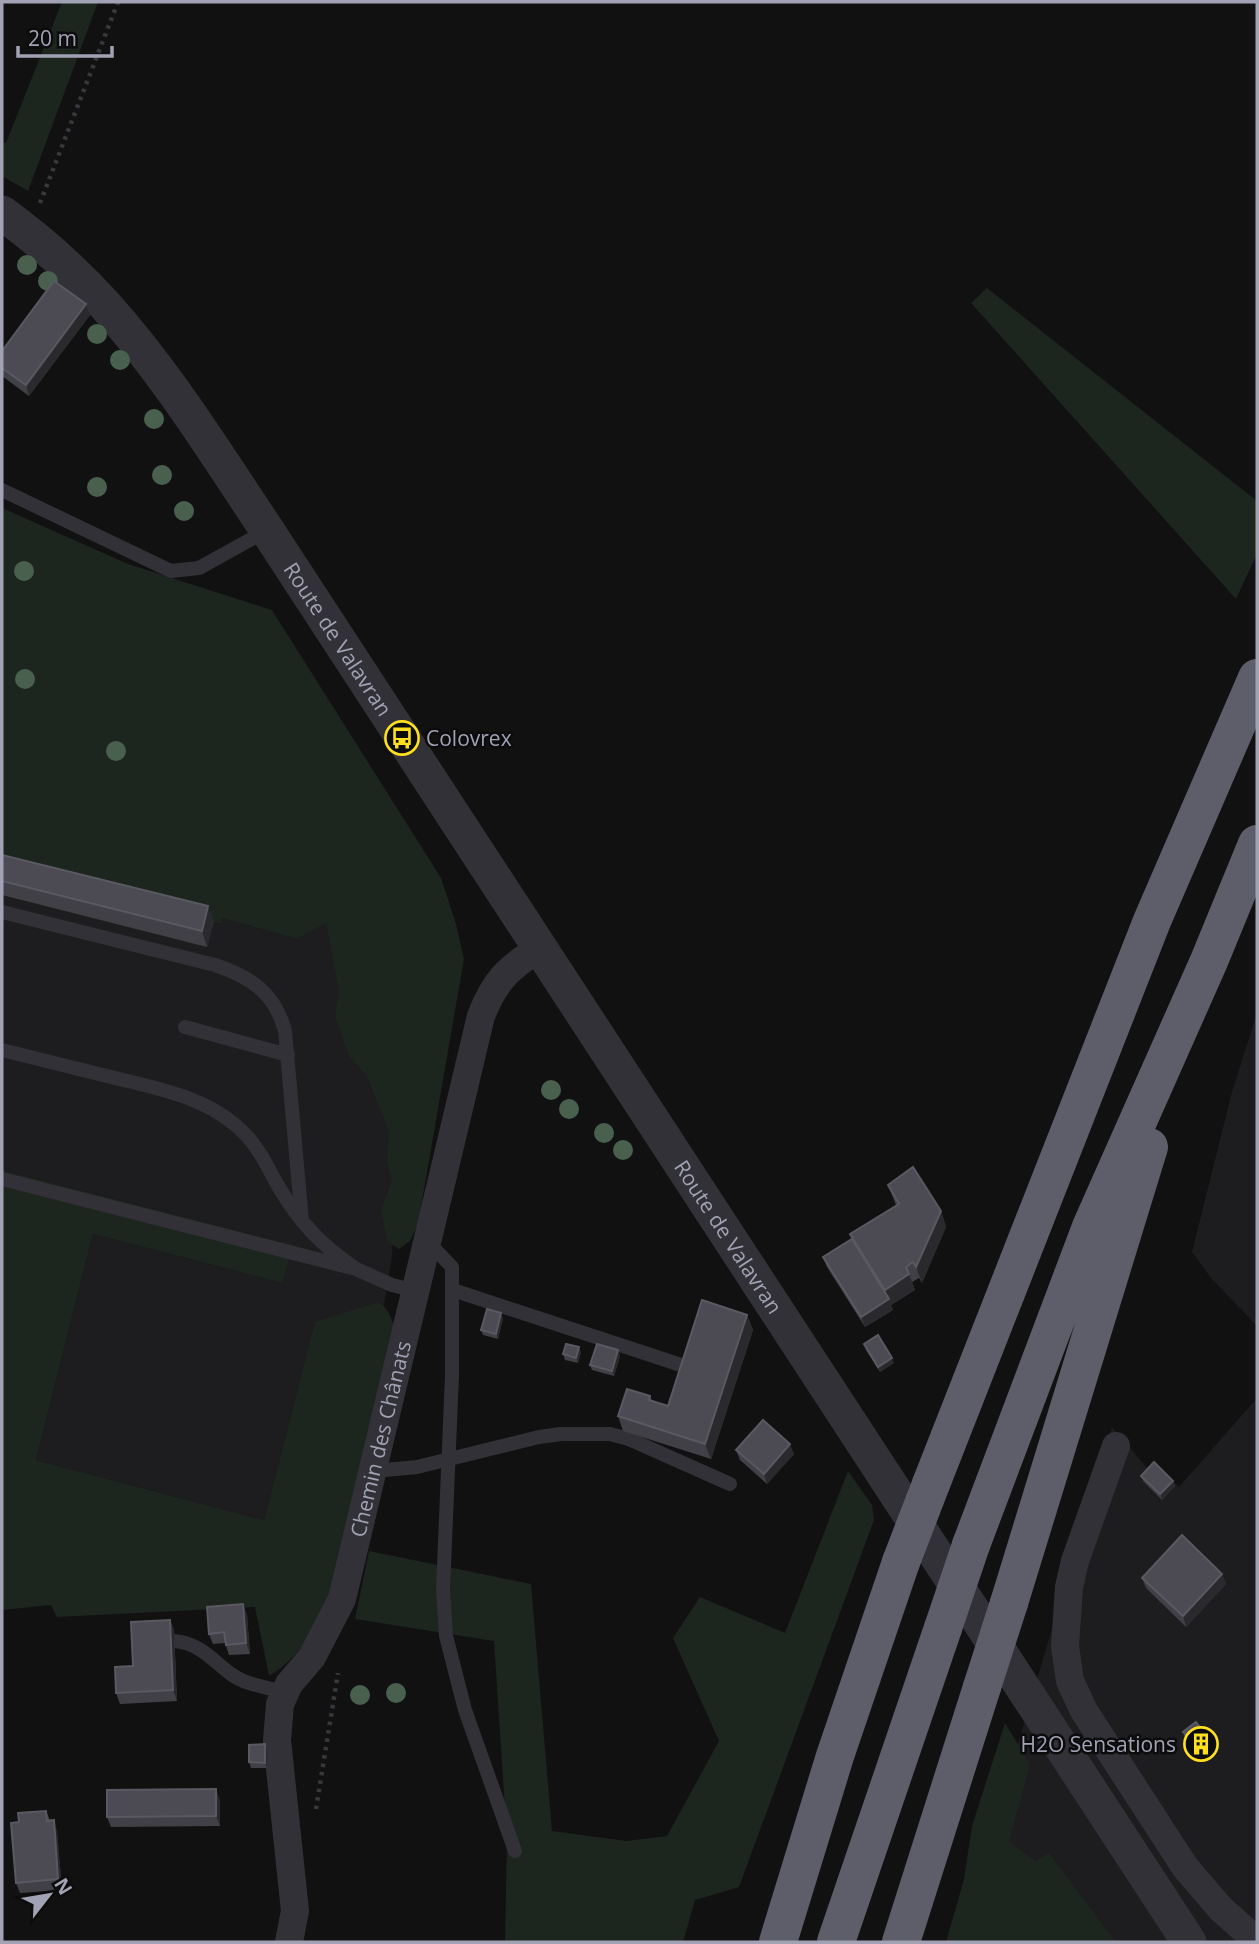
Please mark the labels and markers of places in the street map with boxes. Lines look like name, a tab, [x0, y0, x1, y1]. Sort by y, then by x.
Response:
bus stop icon: Colovrex	[383, 719, 421, 757]
place label: Colovrex	[426, 724, 512, 752]
building icon: H2O Sensations	[1182, 1725, 1220, 1763]
place label: H2O Sensations	[1021, 1730, 1176, 1758]

